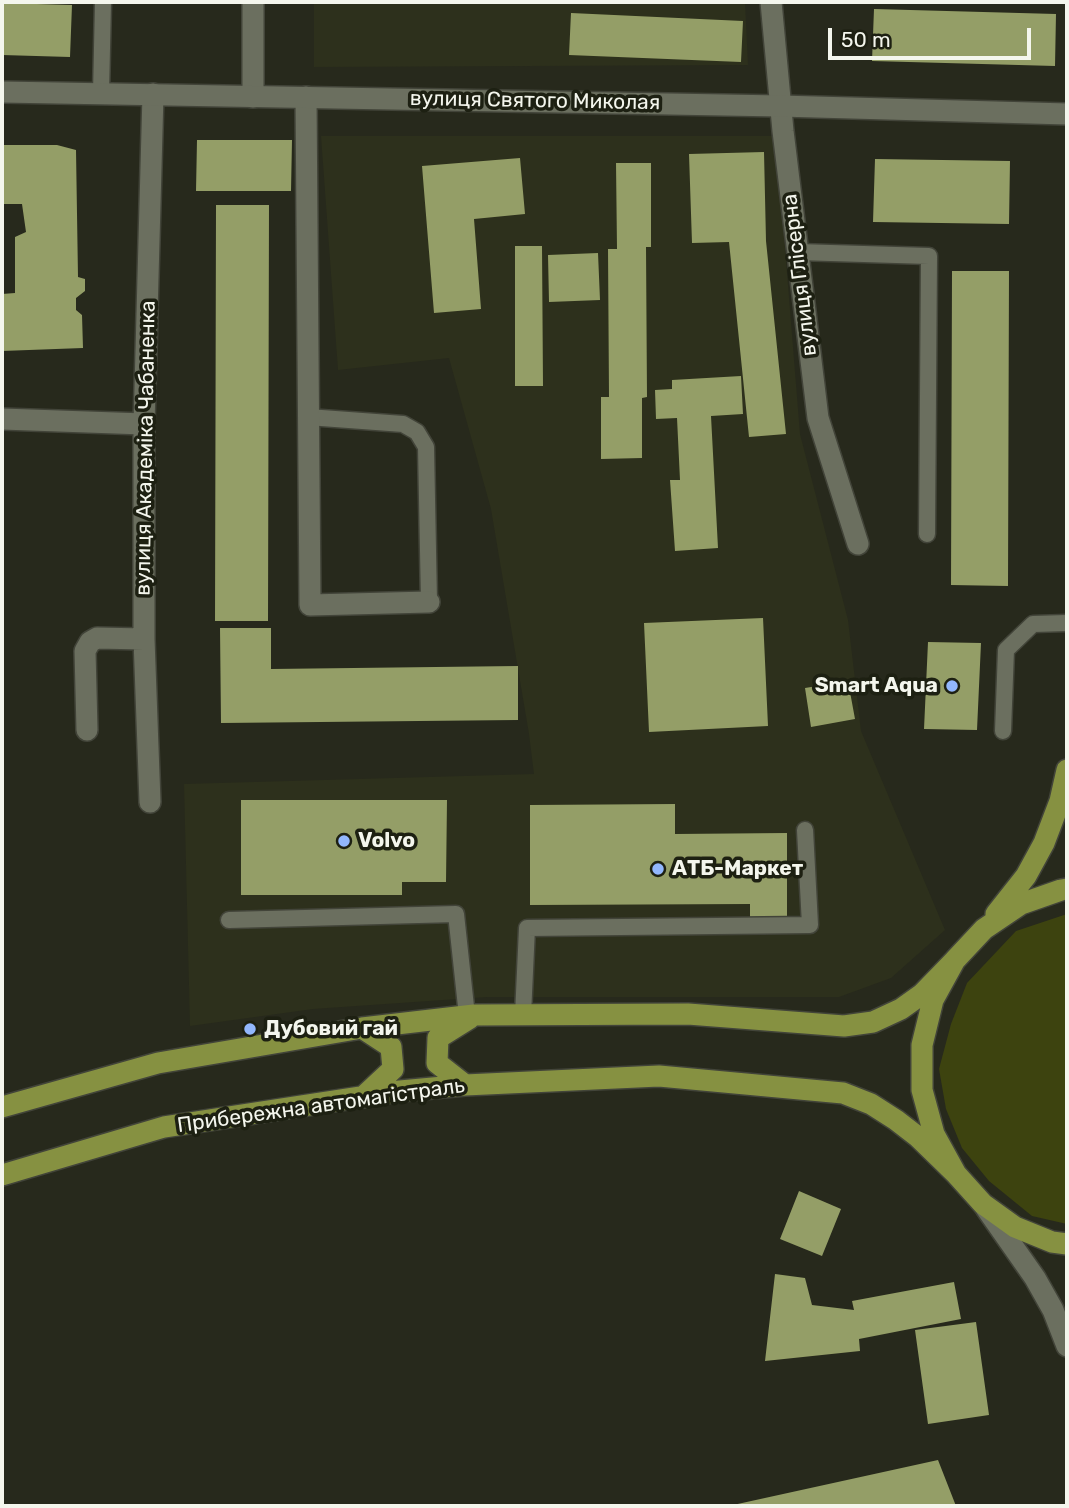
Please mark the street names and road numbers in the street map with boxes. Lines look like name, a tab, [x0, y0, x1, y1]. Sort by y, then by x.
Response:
street label: вулиця Святого Миколая	[410, 86, 660, 116]
street label: вулиця Глісерна	[778, 192, 822, 358]
street label: вулиця Академіка Чабаненка	[131, 300, 161, 596]
street label: Прибережна автомагістраль	[176, 1073, 466, 1139]

